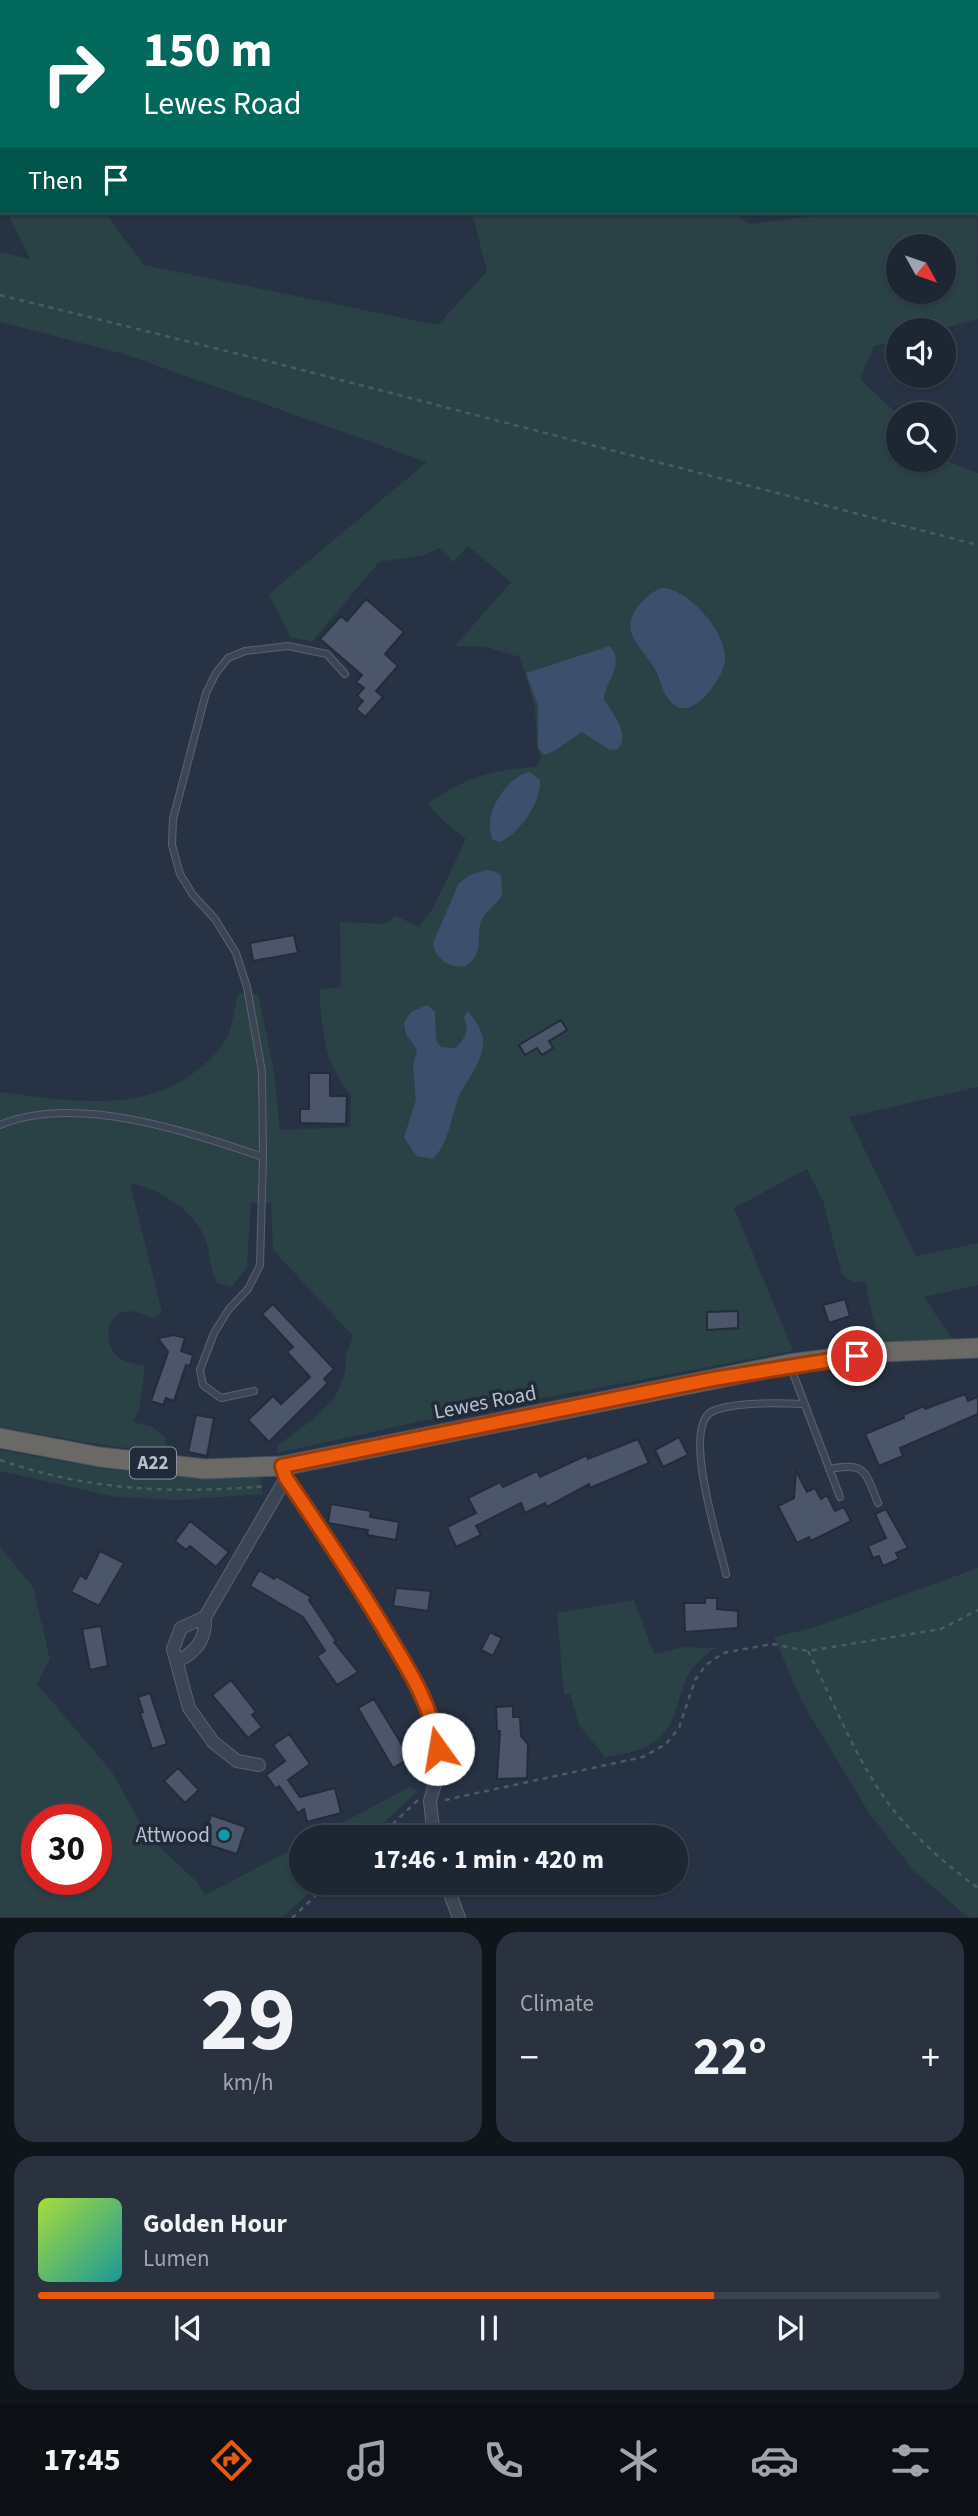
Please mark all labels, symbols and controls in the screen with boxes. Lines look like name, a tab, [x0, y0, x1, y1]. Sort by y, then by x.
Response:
text: 150 m	[143, 16, 272, 86]
icon: right	[28, 28, 119, 119]
text: Lewes Road	[143, 81, 301, 127]
icon: arrive	[97, 161, 135, 199]
text: Then	[28, 162, 83, 199]
north arrow	[886, 234, 956, 304]
map controls	[886, 234, 956, 472]
button: sound	[886, 318, 956, 388]
button: search	[886, 402, 956, 472]
pin	[827, 1326, 887, 1386]
icon: arrive	[838, 1337, 876, 1375]
street label: Lewes Road	[431, 1377, 539, 1427]
road number: A22	[130, 1448, 176, 1478]
position arrow	[401, 1712, 475, 1786]
speed limit sign: 30	[21, 1804, 112, 1895]
place label: Attwood	[136, 1820, 210, 1850]
marker: Attwood	[216, 1827, 232, 1843]
text: 17:46 · 1 min · 420 m	[373, 1841, 604, 1878]
text: 29	[200, 1956, 296, 2085]
text: Climate	[520, 1987, 594, 2020]
text: 22°	[693, 2021, 767, 2095]
text: −	[520, 2031, 539, 2085]
text: +	[921, 2031, 940, 2085]
text: km/h	[222, 2066, 274, 2099]
text: Golden Hour	[143, 2205, 287, 2242]
text: Lumen	[143, 2242, 210, 2275]
icon: previous	[169, 2309, 207, 2347]
icon: pause	[470, 2309, 508, 2347]
icon: next	[771, 2309, 809, 2347]
icon: directions	[207, 2436, 256, 2485]
icon: music	[343, 2436, 392, 2485]
icon: phone	[479, 2436, 528, 2485]
icon: climate	[614, 2436, 663, 2485]
icon: car	[750, 2436, 799, 2485]
icon: filters	[886, 2436, 935, 2485]
text: 17:45	[43, 2437, 121, 2483]

